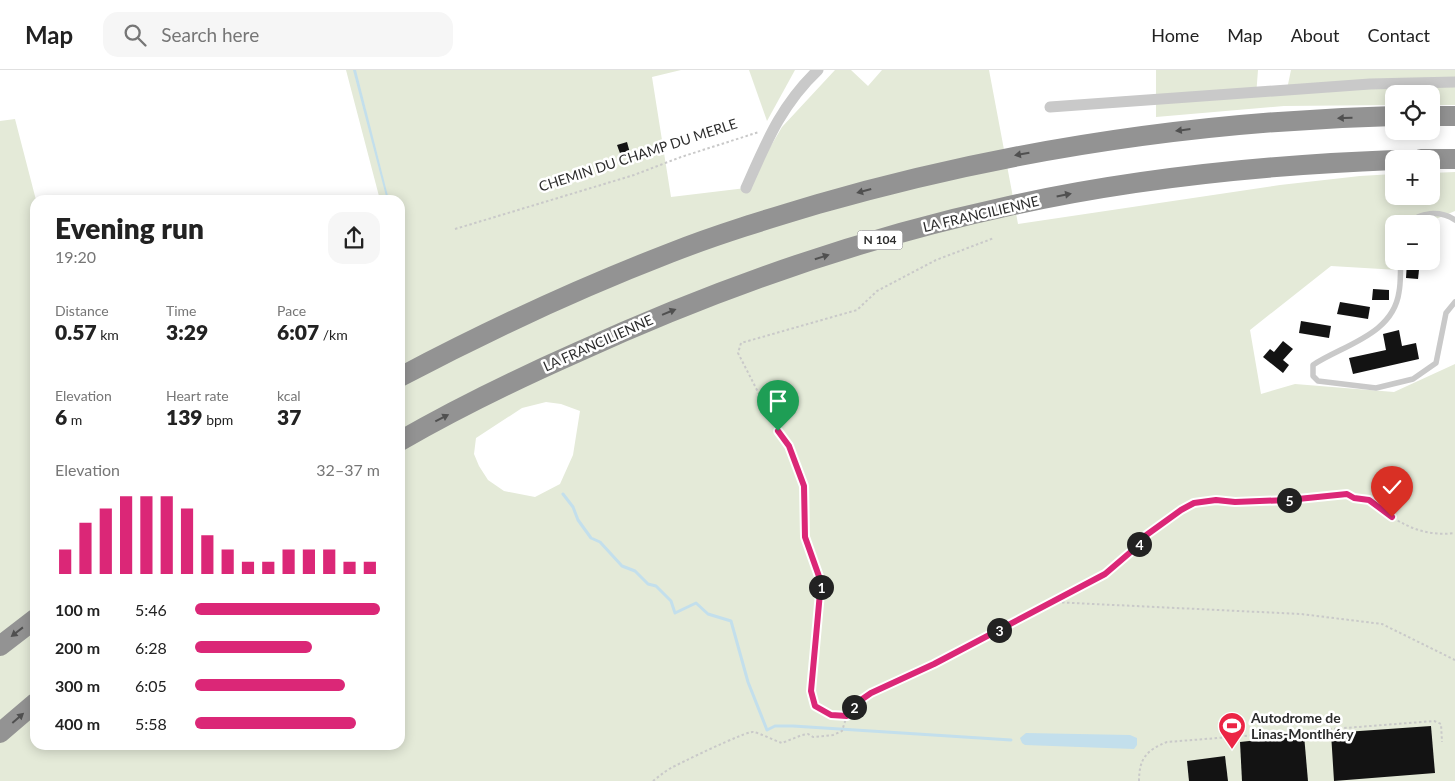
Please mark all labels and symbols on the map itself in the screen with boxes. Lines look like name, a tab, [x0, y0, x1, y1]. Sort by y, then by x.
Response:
street label: CHEMIN DU CHAMP DU MERLE	[536, 114, 739, 195]
one-way arrow	[1337, 114, 1353, 122]
one-way arrow	[1175, 126, 1191, 134]
one-way arrow	[1014, 151, 1030, 159]
one-way arrow	[857, 187, 872, 195]
one-way arrow	[1056, 191, 1071, 199]
street label: LA FRANCILIENNE	[921, 192, 1041, 235]
road number: N 104	[858, 230, 902, 250]
one-way arrow	[815, 253, 830, 261]
one-way arrow	[662, 308, 677, 316]
street label: LA FRANCILIENNE	[540, 311, 655, 374]
pin	[757, 380, 799, 431]
one-way arrow	[435, 414, 450, 422]
pin	[1371, 466, 1413, 517]
pin: 5	[1276, 488, 1302, 512]
pin: 4	[1126, 532, 1152, 556]
pin: 1	[808, 574, 834, 600]
pin: 3	[986, 618, 1012, 642]
one-way arrow	[11, 627, 24, 638]
pin: 2	[842, 694, 866, 720]
place label: Autodrome de Linas-Montlhéry	[1250, 709, 1354, 742]
sports icon: Autodrome de Linas-Montlhéry	[1217, 711, 1247, 750]
one-way arrow	[11, 713, 24, 724]

